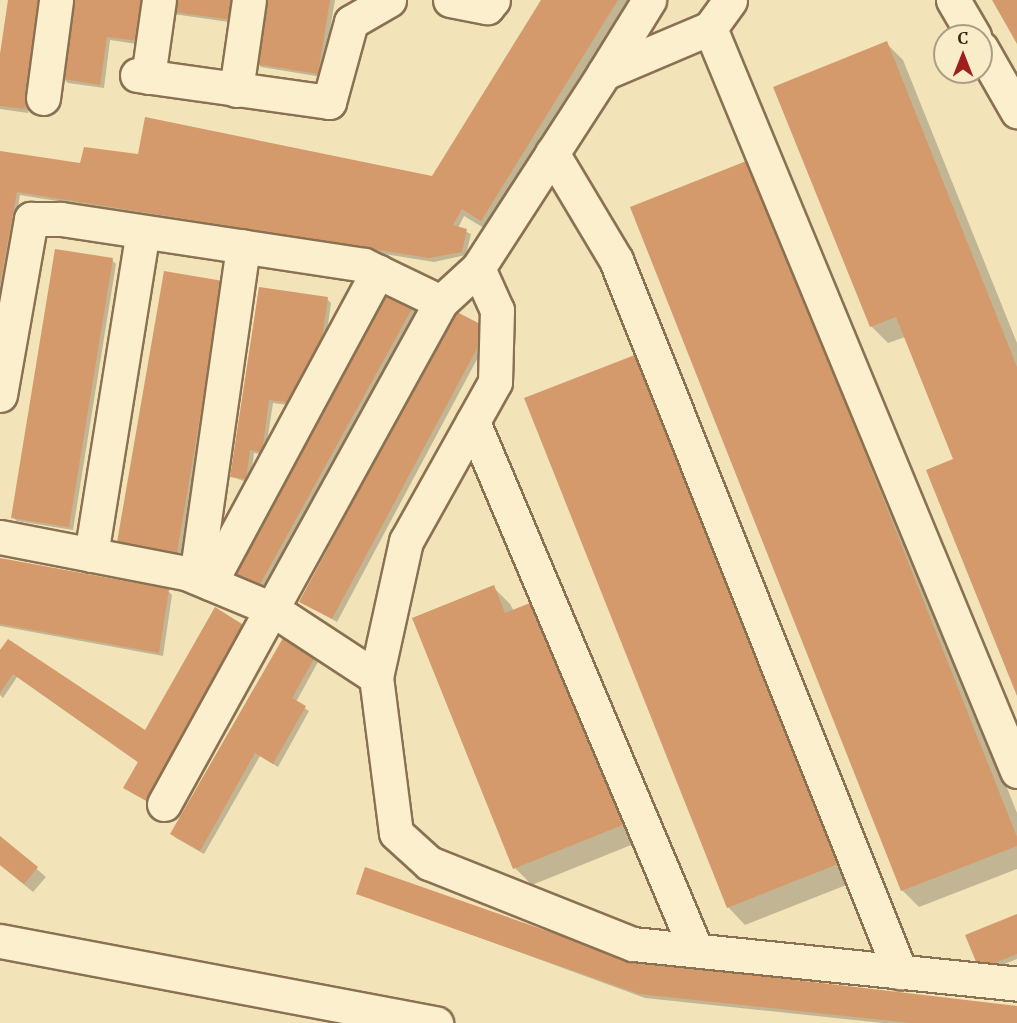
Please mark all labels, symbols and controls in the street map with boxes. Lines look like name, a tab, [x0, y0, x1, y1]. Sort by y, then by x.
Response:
north arrow	[933, 24, 993, 84]
text: С	[958, 28, 968, 48]

